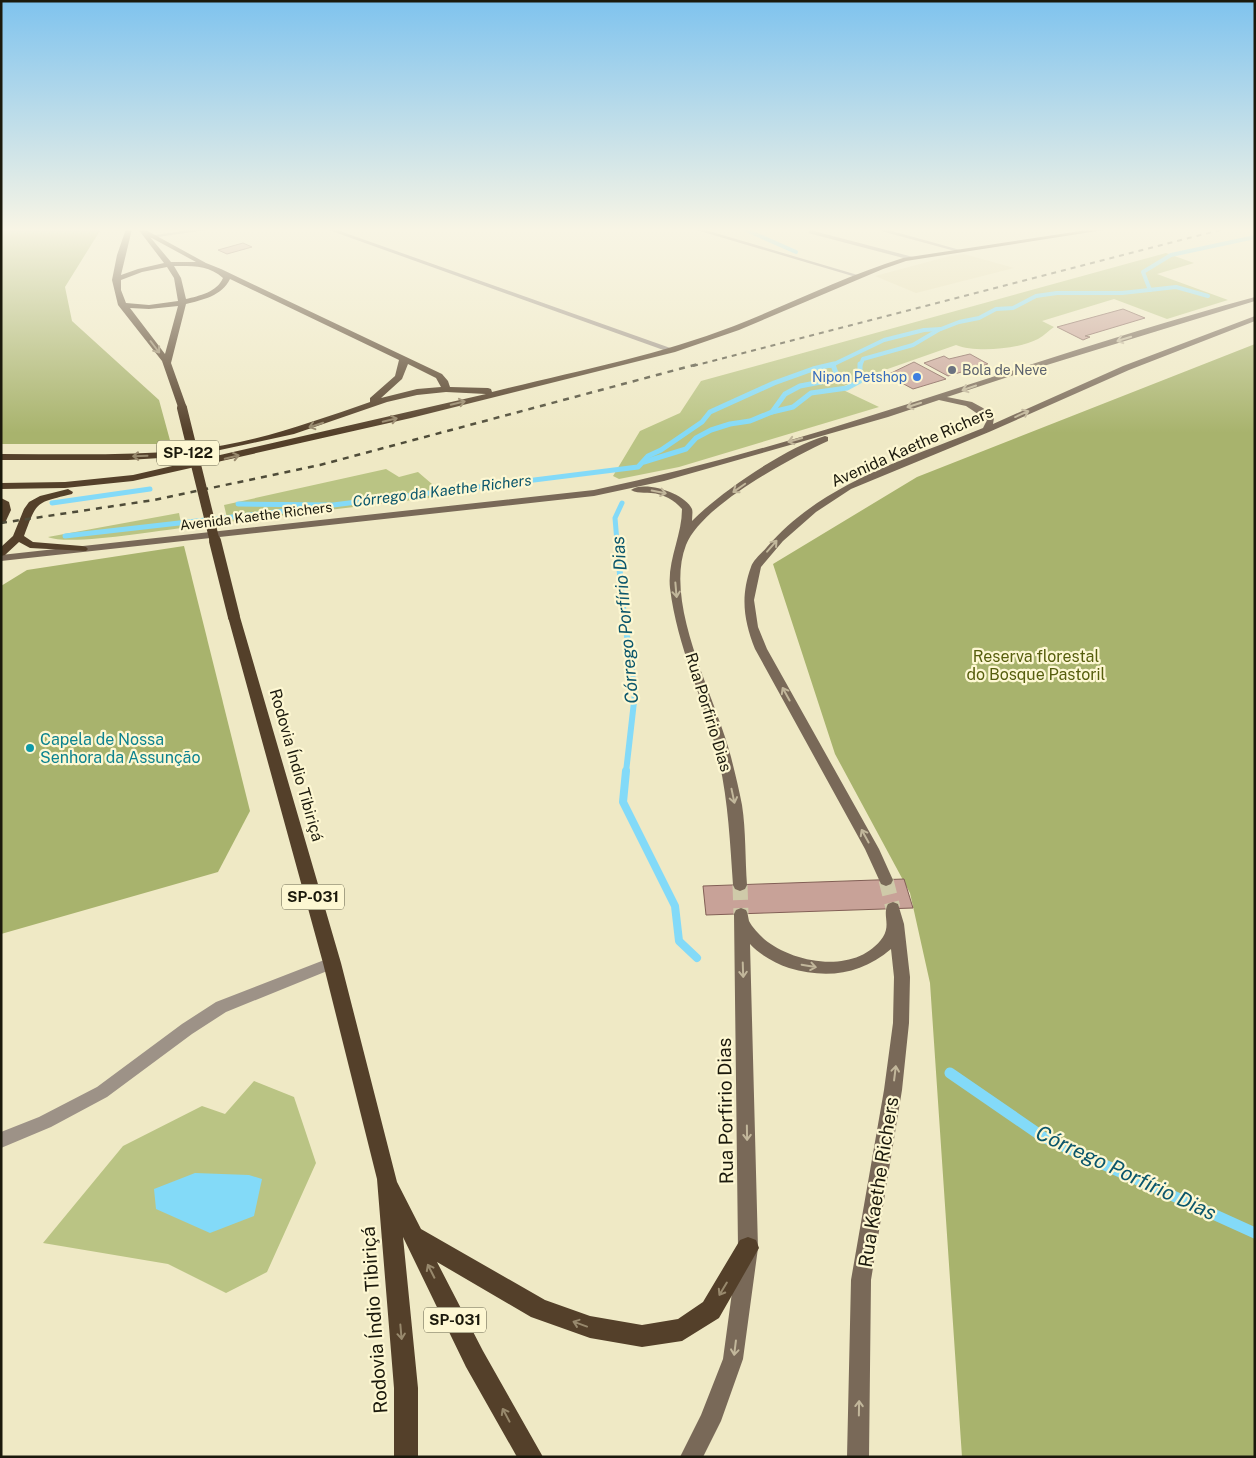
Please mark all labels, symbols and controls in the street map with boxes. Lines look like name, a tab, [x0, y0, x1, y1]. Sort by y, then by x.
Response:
one-way arrow	[1117, 335, 1133, 344]
one-way arrow	[150, 340, 161, 353]
place label: Bola de Neve	[962, 362, 1047, 378]
marker: Bola de Neve	[946, 364, 958, 376]
place label: Nipon Petshop	[812, 369, 907, 385]
marker: Nipon Petshop	[911, 371, 923, 383]
one-way arrow	[962, 384, 978, 393]
one-way arrow	[449, 398, 465, 408]
one-way arrow	[907, 400, 923, 410]
street label: Avenida Kaethe Richers	[828, 402, 996, 491]
one-way arrow	[1014, 409, 1029, 419]
one-way arrow	[381, 415, 397, 424]
one-way arrow	[309, 420, 325, 430]
one-way arrow	[787, 436, 803, 446]
road number: SP-122	[157, 440, 219, 466]
one-way arrow	[223, 451, 239, 461]
one-way arrow	[132, 452, 148, 461]
water label: Córrego da Kaethe Richers	[352, 471, 532, 510]
one-way arrow	[733, 483, 747, 493]
one-way arrow	[651, 487, 667, 497]
street label: Avenida Kaethe Richers	[179, 499, 333, 533]
water label: Córrego Porfírio Dias	[607, 535, 642, 705]
one-way arrow	[766, 540, 778, 553]
one-way arrow	[671, 582, 681, 598]
park label: Reserva florestal do Bosque Pastoril	[967, 647, 1106, 684]
street label: Rua Porfirio Dias	[681, 650, 736, 774]
street label: Rodovia Índio Tibiriçá	[266, 686, 328, 844]
one-way arrow	[780, 687, 790, 701]
place label: Capela de Nossa Senhora da Assunção	[40, 730, 200, 767]
marker: Capela de Nossa Senhora da Assunção	[24, 742, 36, 754]
one-way arrow	[729, 788, 738, 804]
one-way arrow	[860, 828, 870, 843]
road number: SP-031	[282, 884, 344, 910]
one-way arrow	[800, 961, 816, 971]
one-way arrow	[738, 962, 748, 978]
street label: Rua Porfirio Dias	[713, 1038, 737, 1184]
one-way arrow	[890, 1066, 900, 1082]
street label: Rua Kaethe Richers	[854, 1095, 902, 1269]
water label: Córrego Porfírio Dias	[1032, 1120, 1220, 1225]
one-way arrow	[742, 1124, 751, 1140]
street label: Rodovia Índio Tibiriçá	[356, 1226, 392, 1414]
one-way arrow	[426, 1264, 435, 1279]
one-way arrow	[717, 1282, 727, 1296]
road number: SP-031	[424, 1308, 486, 1332]
one-way arrow	[573, 1319, 588, 1328]
one-way arrow	[396, 1324, 405, 1340]
one-way arrow	[730, 1340, 740, 1356]
one-way arrow	[854, 1400, 863, 1416]
one-way arrow	[501, 1408, 511, 1423]

